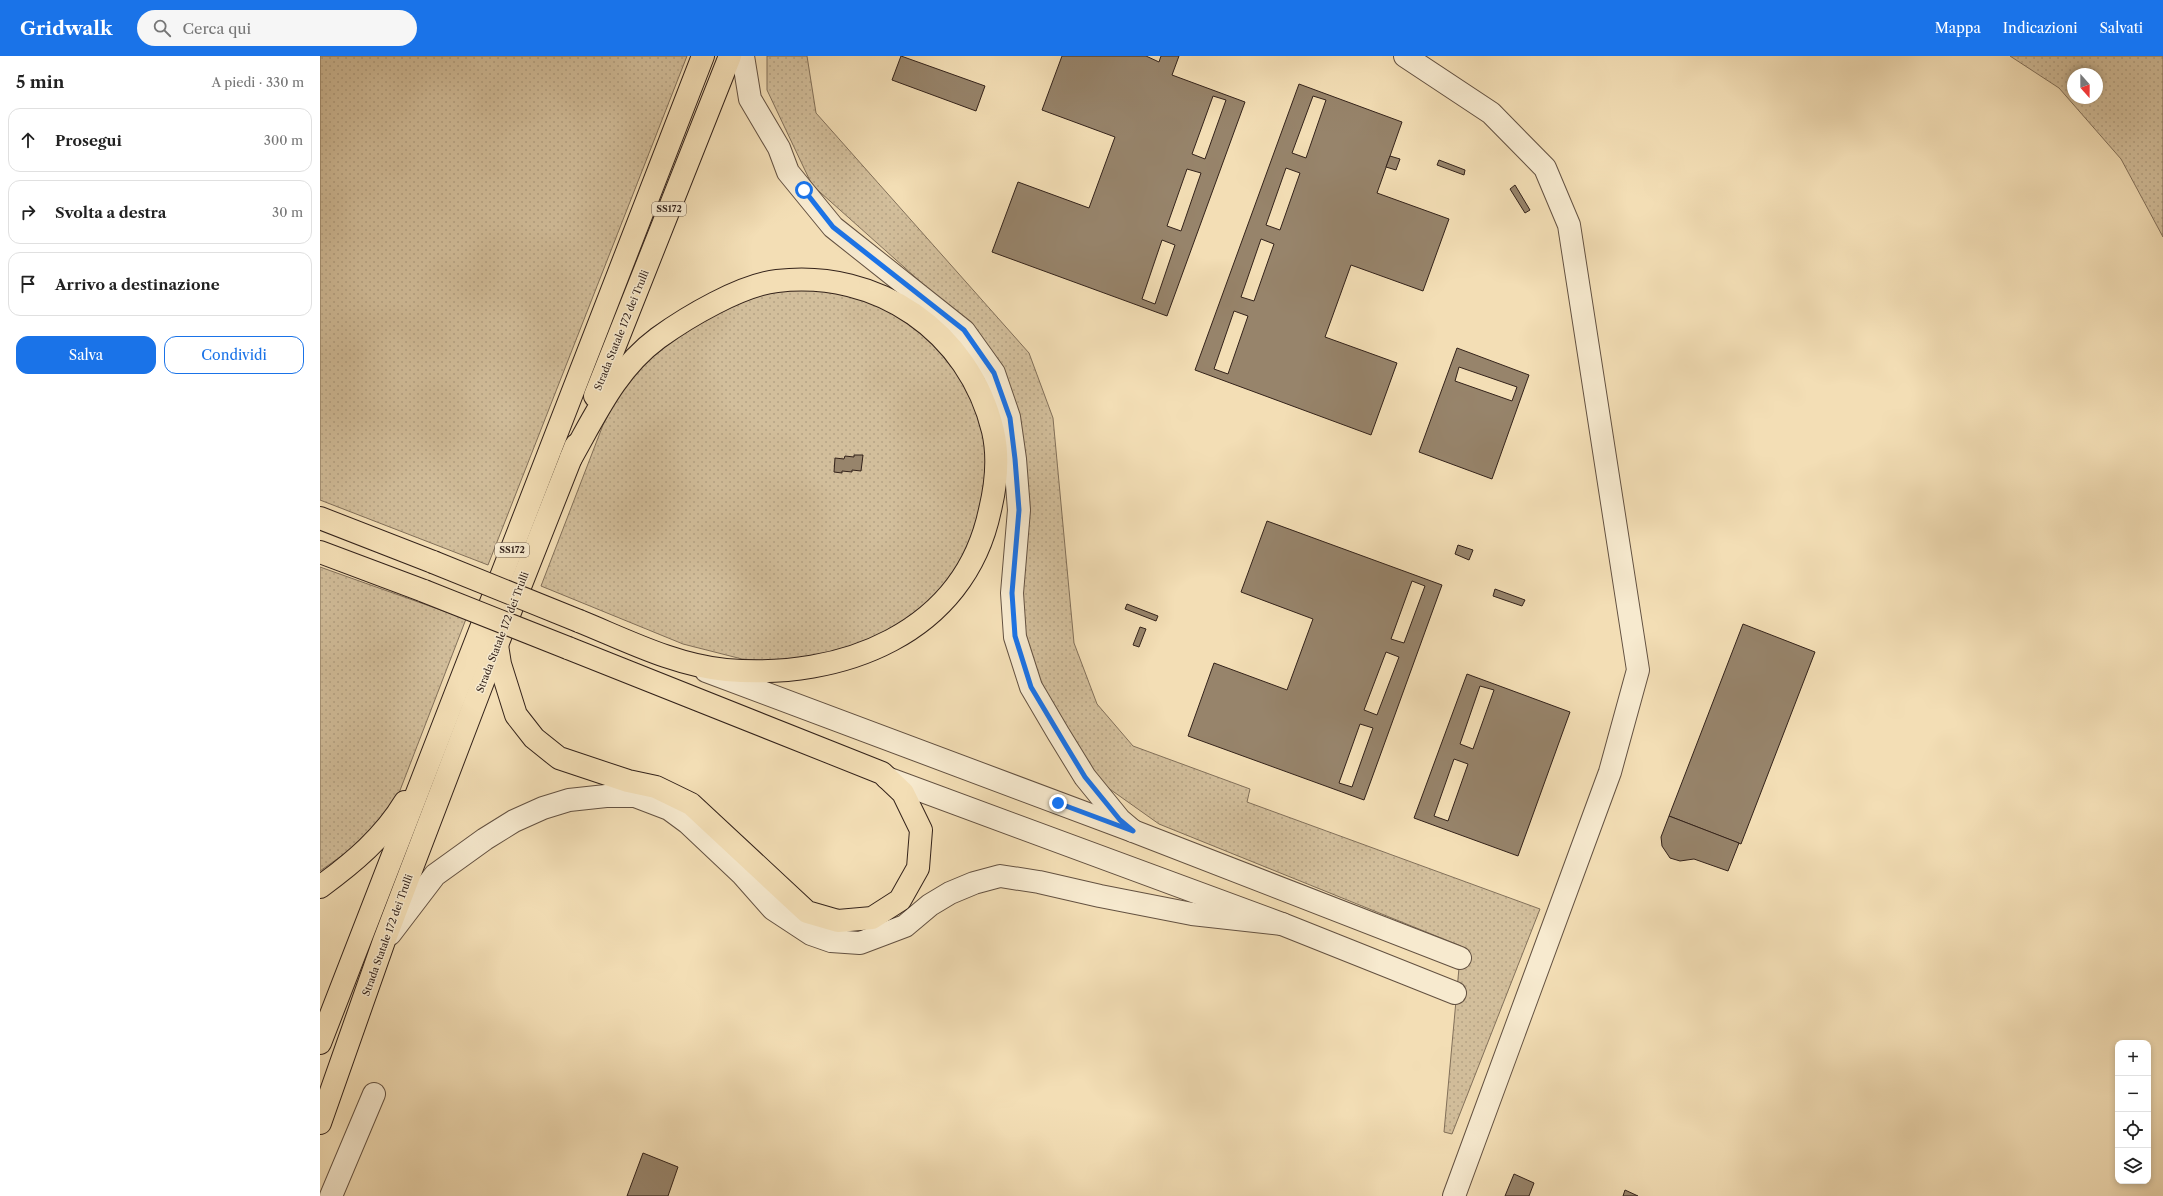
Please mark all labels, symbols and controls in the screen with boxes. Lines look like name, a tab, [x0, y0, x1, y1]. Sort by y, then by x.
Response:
search box	[137, 10, 417, 46]
text: Gridwalk	[20, 17, 113, 40]
icon: search	[151, 17, 173, 39]
text: Cerca qui	[183, 19, 251, 38]
text: Mappa	[1935, 19, 1981, 37]
text: Indicazioni	[2003, 19, 2078, 37]
text: Salvati	[2100, 19, 2143, 37]
north arrow	[2067, 68, 2103, 104]
text: 5 min	[16, 72, 64, 92]
text: A piedi · 330 m	[212, 74, 304, 90]
icon: ahead	[17, 129, 39, 151]
text: Prosegui	[55, 131, 122, 150]
text: 300 m	[264, 132, 303, 148]
route start	[795, 181, 813, 199]
icon: right	[17, 201, 39, 223]
road number: SS172	[652, 202, 686, 216]
text: Svolta a destra	[55, 203, 166, 222]
text: 30 m	[272, 204, 303, 220]
street label: Strada Statale 172 dei Trulli	[591, 268, 652, 392]
icon: arrive	[17, 273, 39, 295]
text: Arrivo a destinazione	[55, 275, 220, 294]
button: Salva	[16, 336, 156, 374]
button: Condividi	[164, 336, 304, 374]
road number: SS172	[495, 543, 529, 557]
street label: Strada Statale 172 dei Trulli	[473, 570, 532, 695]
route end	[1049, 794, 1067, 812]
street label: Strada Statale 172 dei Trulli	[359, 872, 416, 998]
map controls	[2115, 1040, 2151, 1184]
button: +	[2115, 1040, 2151, 1076]
button: −	[2115, 1076, 2151, 1112]
button: locate	[2115, 1112, 2151, 1148]
button: layers	[2115, 1148, 2151, 1184]

